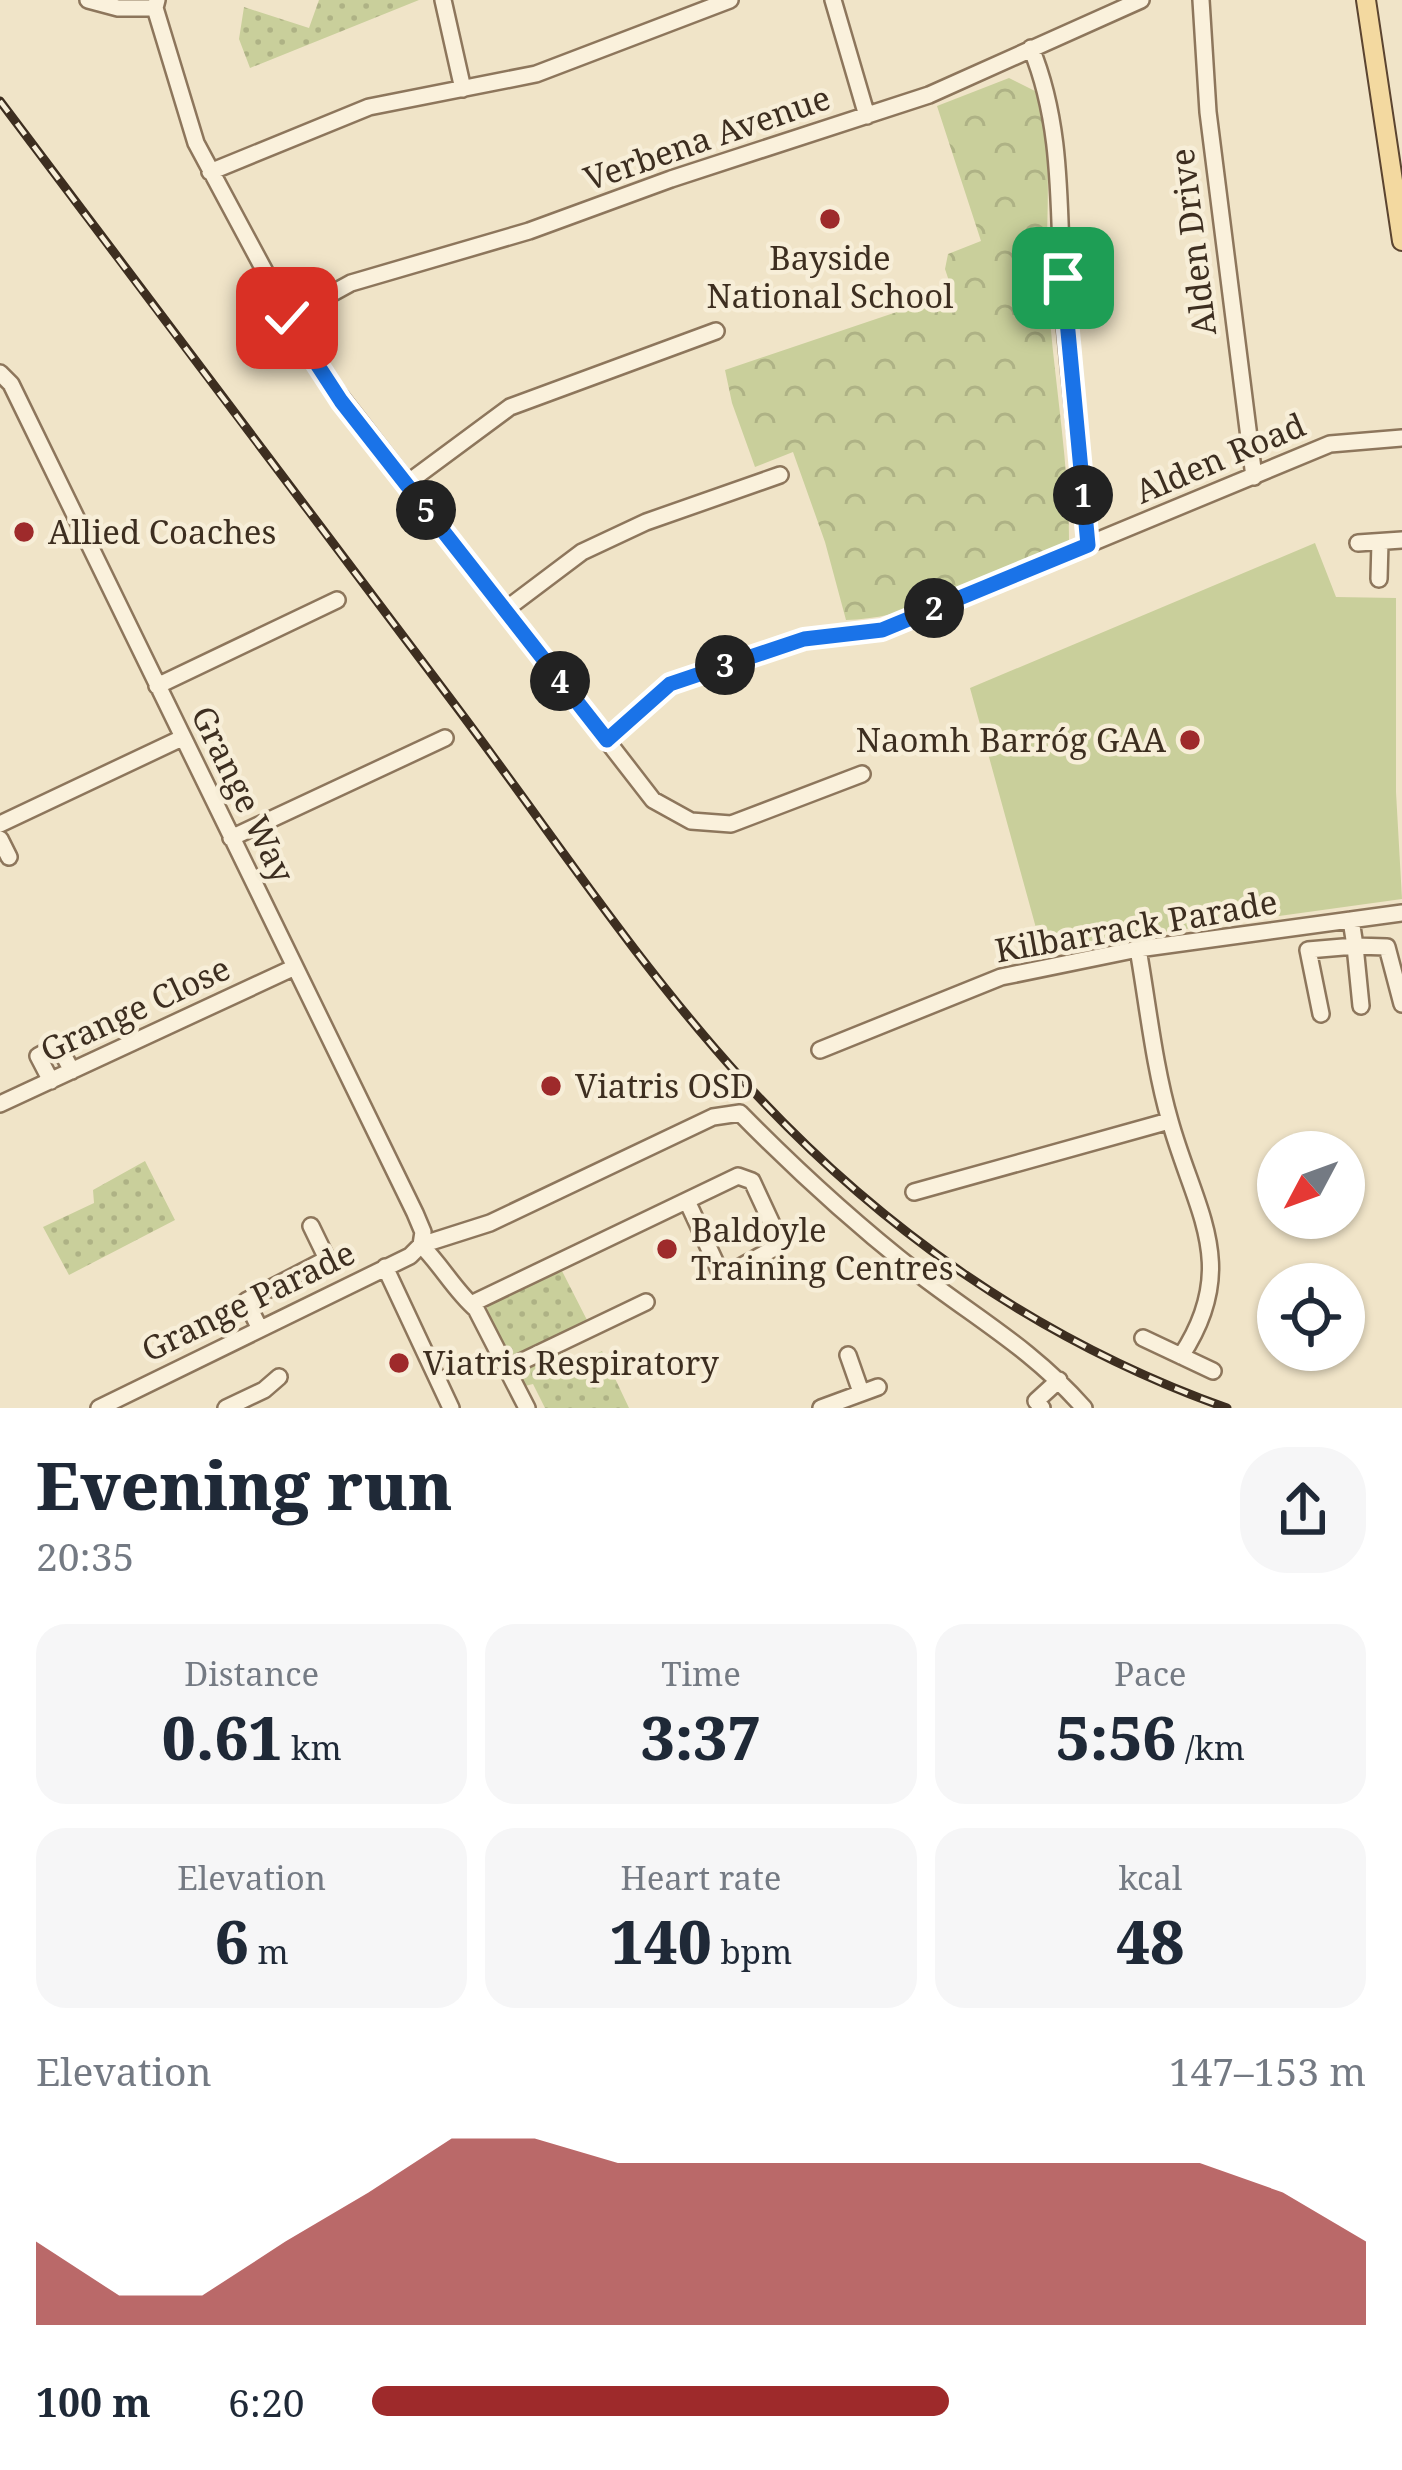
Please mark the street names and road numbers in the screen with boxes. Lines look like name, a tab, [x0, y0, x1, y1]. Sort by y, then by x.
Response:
street label: Verbena Avenue	[578, 74, 836, 201]
street label: Alden Drive	[1159, 146, 1226, 338]
street label: Alden Road	[1128, 402, 1312, 514]
street label: Grange Way	[181, 698, 306, 890]
street label: Kilbarrack Parade	[991, 879, 1281, 972]
street label: Grange Close	[33, 945, 237, 1072]
street label: Grange Parade	[134, 1229, 362, 1372]

